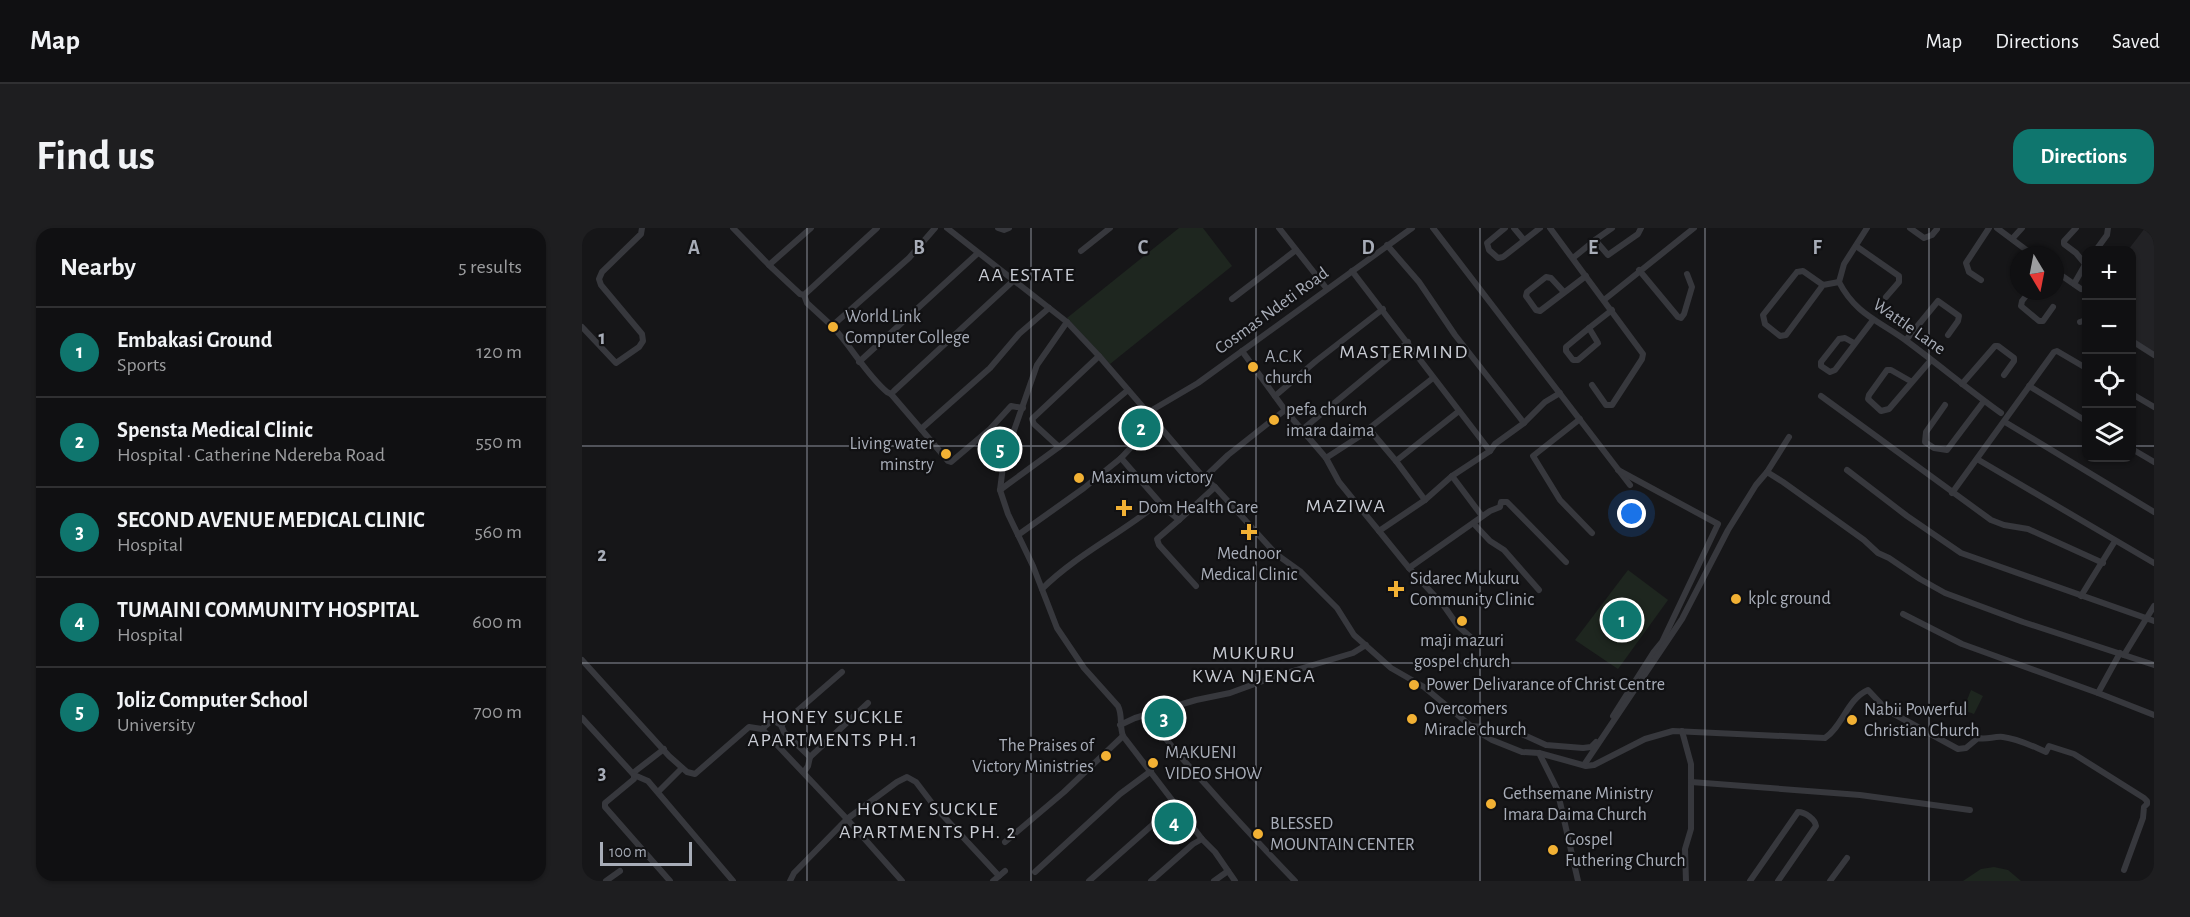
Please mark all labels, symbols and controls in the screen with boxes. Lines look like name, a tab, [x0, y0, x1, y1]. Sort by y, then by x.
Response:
text: Map	[30, 27, 80, 55]
text: Map	[1926, 31, 1962, 52]
text: Directions	[1995, 31, 2079, 52]
text: Saved	[2112, 31, 2160, 52]
button: Directions	[2013, 129, 2154, 184]
text: Find us	[36, 135, 155, 177]
text: A	[688, 238, 700, 258]
text: B	[913, 238, 925, 258]
text: C	[1138, 238, 1149, 258]
text: D	[1361, 238, 1375, 258]
text: E	[1588, 238, 1598, 258]
text: F	[1812, 238, 1822, 258]
north arrow	[2010, 246, 2064, 300]
map controls	[2082, 246, 2136, 462]
button: +	[2082, 246, 2136, 300]
text: Nearby	[60, 254, 136, 280]
text: 5 results	[458, 257, 522, 277]
street label: Cosmas Ndeti Road	[1212, 264, 1332, 358]
district label: AA ESTATE	[978, 265, 1076, 285]
street label: Wattle Lane	[1870, 296, 1948, 358]
button: −	[2082, 300, 2136, 354]
place label: World Link Computer College	[845, 308, 970, 347]
marker: World Link Computer College	[826, 320, 840, 334]
text: 1	[598, 328, 606, 348]
text: Embakasi Ground	[117, 329, 272, 351]
text: 1	[76, 342, 83, 362]
text: 120 m	[476, 342, 522, 362]
district label: MASTERMIND	[1339, 342, 1469, 362]
place label: A.C.K church	[1265, 348, 1312, 387]
button: locate	[2082, 354, 2136, 408]
text: Sports	[117, 355, 166, 375]
marker: A.C.K church	[1246, 360, 1260, 374]
place label: pefa church imara daima	[1286, 401, 1375, 440]
pin: 2	[1122, 406, 1160, 450]
button: layers	[2082, 408, 2136, 462]
marker: pefa church imara daima	[1267, 413, 1281, 427]
text: Spensta Medical Clinic	[117, 419, 313, 441]
pin: 5	[980, 426, 1020, 472]
text: 2	[75, 432, 84, 452]
text: 550 m	[475, 432, 522, 452]
place label: Living water minstry	[849, 435, 934, 474]
text: Hospital · Catherine Ndereba Road	[117, 445, 385, 465]
marker: Living water minstry	[939, 447, 953, 461]
place label: Maximum victory	[1091, 469, 1213, 487]
marker: Maximum victory	[1072, 471, 1086, 485]
district label: MAZIWA	[1306, 496, 1386, 516]
marker: Dom Health Care	[1115, 499, 1133, 517]
place label: Dom Health Care	[1138, 499, 1258, 517]
your location	[1617, 499, 1646, 528]
text: SECOND AVENUE MEDICAL CLINIC	[117, 509, 425, 531]
text: 3	[75, 522, 84, 542]
text: 560 m	[474, 522, 522, 542]
marker: Mednoor Medical Clinic	[1240, 523, 1258, 541]
text: Hospital	[117, 535, 183, 555]
text: 2	[597, 545, 607, 565]
place label: Mednoor Medical Clinic	[1200, 545, 1298, 584]
place label: Sidarec Mukuru Community Clinic	[1410, 570, 1534, 609]
marker: Sidarec Mukuru Community Clinic	[1387, 580, 1405, 598]
place label: kplc ground	[1748, 590, 1831, 608]
marker: kplc ground	[1729, 592, 1743, 606]
pin: 1	[1602, 598, 1642, 642]
text: TUMAINI COMMUNITY HOSPITAL	[117, 599, 419, 621]
text: 4	[74, 612, 85, 632]
text: 600 m	[472, 612, 522, 632]
marker: maji mazuri gospel church	[1455, 614, 1469, 628]
text: Hospital	[117, 625, 183, 645]
place label: maji mazuri gospel church	[1414, 632, 1510, 671]
district label: MUKURU KWA NJENGA	[1192, 643, 1316, 686]
place label: Power Delivarance of Christ Centre	[1426, 676, 1665, 694]
marker: Power Delivarance of Christ Centre	[1407, 678, 1421, 692]
text: Joliz Computer School	[117, 689, 308, 711]
pin: 3	[1144, 696, 1184, 740]
place label: Overcomers Miracle church	[1424, 700, 1527, 739]
place label: Nabii Powerful Christian Church	[1864, 701, 1980, 740]
text: 5	[75, 702, 84, 722]
text: 700 m	[473, 702, 522, 722]
district label: HONEY SUCKLE APARTMENTS PH.1	[747, 707, 919, 750]
marker: Overcomers Miracle church	[1405, 712, 1419, 726]
marker: Nabii Powerful Christian Church	[1845, 713, 1859, 727]
text: University	[117, 715, 195, 735]
place label: The Praises of Victory Ministries	[972, 737, 1096, 776]
place label: MAKUENI VIDEO SHOW	[1165, 744, 1262, 783]
marker: The Praises of Victory Ministries	[1099, 749, 1113, 763]
marker: MAKUENI VIDEO SHOW	[1146, 756, 1160, 770]
text: 3	[598, 763, 606, 783]
place label: Gethsemane Ministry Imara Daima Church	[1503, 785, 1654, 824]
marker: Gethsemane Ministry Imara Daima Church	[1484, 797, 1498, 811]
district label: HONEY SUCKLE APARTMENTS PH. 2	[839, 799, 1017, 842]
pin: 4	[1154, 800, 1194, 844]
place label: BLESSED MOUNTAIN CENTER	[1270, 815, 1415, 854]
marker: BLESSED MOUNTAIN CENTER	[1251, 827, 1265, 841]
place label: Gospel Futhering Church	[1565, 831, 1686, 870]
scale bar	[600, 839, 692, 866]
marker: Gospel Futhering Church	[1546, 843, 1560, 857]
text: 100 m	[609, 844, 647, 860]

